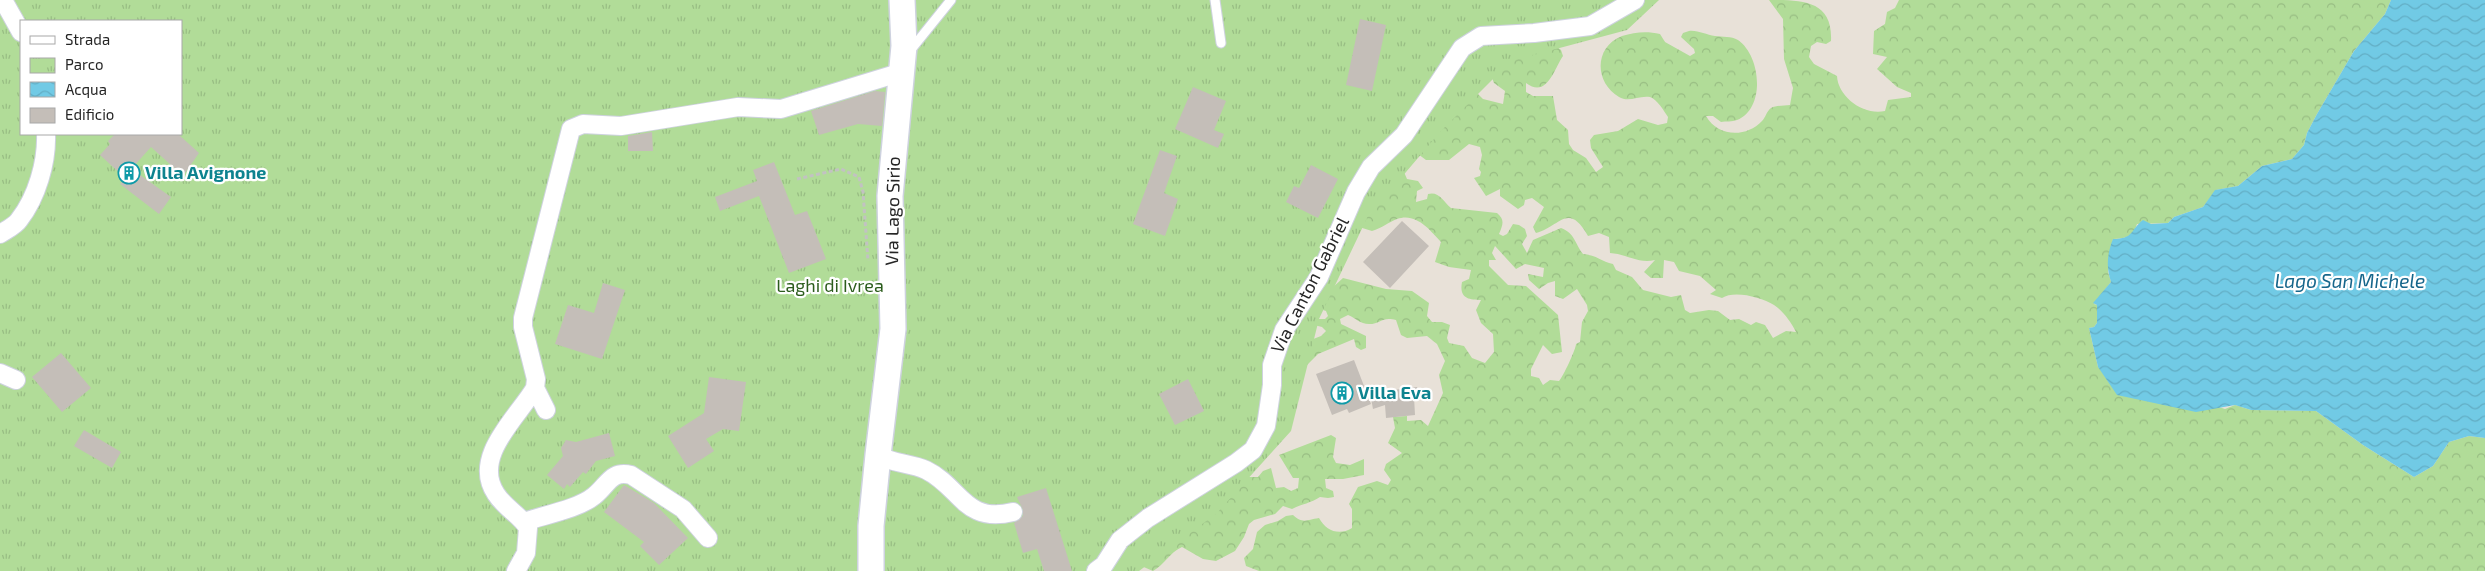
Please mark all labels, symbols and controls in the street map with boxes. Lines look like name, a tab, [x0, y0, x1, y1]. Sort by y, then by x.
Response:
legend	[20, 20, 182, 135]
text: Strada	[65, 30, 110, 48]
text: Parco	[65, 55, 104, 73]
text: Acqua	[65, 80, 107, 98]
text: Edificio	[65, 105, 114, 123]
street label: Via Lago Sirio	[880, 156, 904, 266]
building icon: Villa Avignone	[117, 161, 141, 185]
place label: Villa Avignone	[145, 161, 266, 183]
street label: Via Canton Gabriel	[1265, 212, 1353, 356]
water label: Lago San Michele	[2275, 269, 2425, 292]
park label: Laghi di Ivrea	[776, 274, 884, 296]
building icon: Villa Eva	[1330, 381, 1354, 405]
place label: Villa Eva	[1358, 381, 1431, 403]

